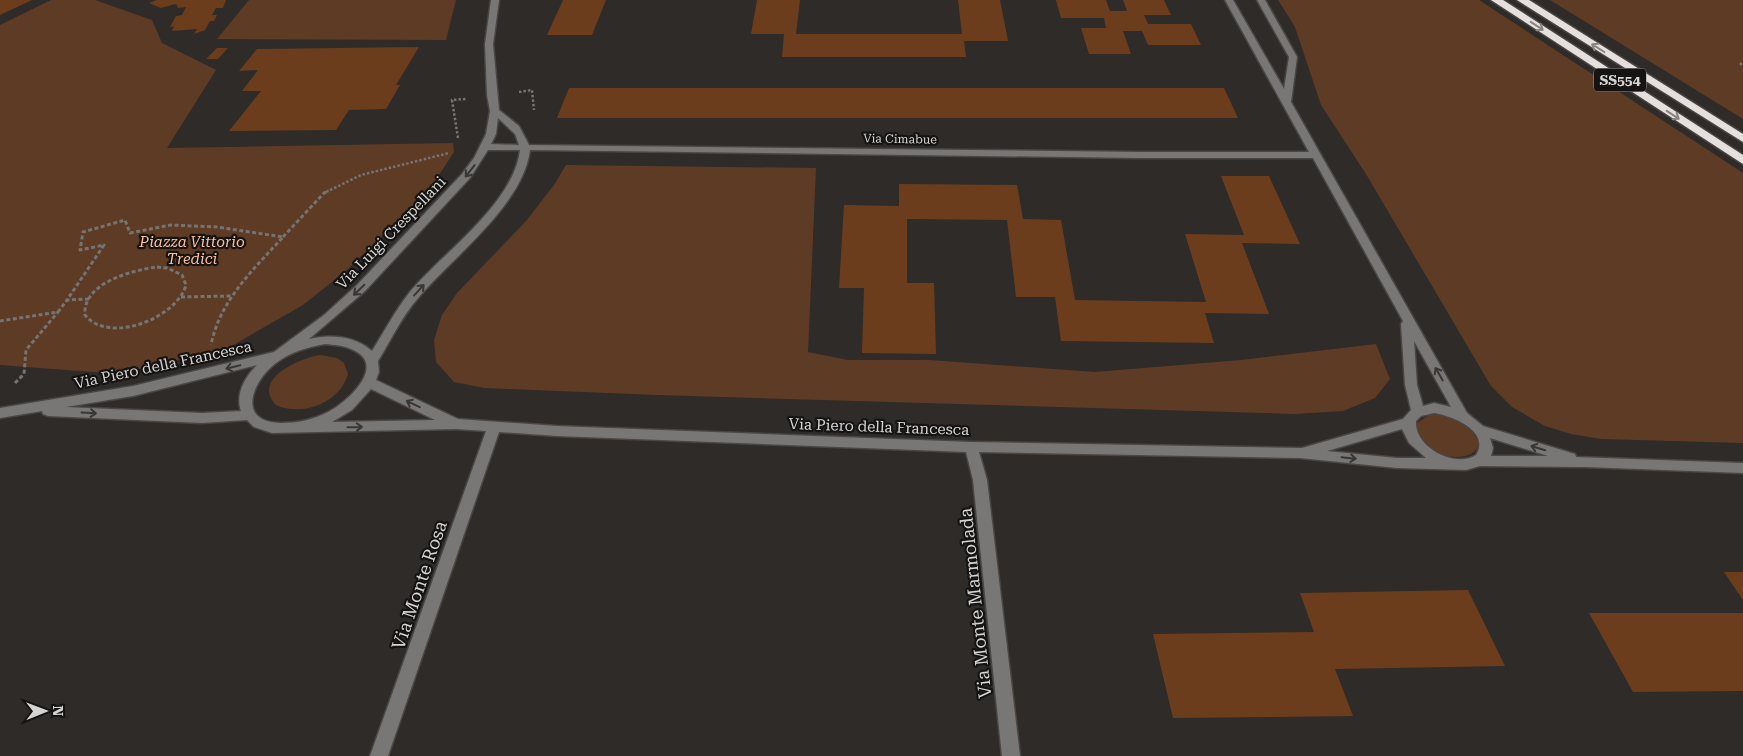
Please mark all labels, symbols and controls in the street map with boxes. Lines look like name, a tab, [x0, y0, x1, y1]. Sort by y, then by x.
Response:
one-way arrow	[1530, 21, 1544, 32]
one-way arrow	[1591, 43, 1605, 53]
road number: SS554	[1594, 68, 1646, 92]
one-way arrow	[1666, 110, 1680, 120]
street label: Via Cimabue	[863, 131, 937, 147]
one-way arrow	[464, 164, 475, 177]
street label: Via Luigi Crespellani	[333, 173, 450, 293]
park label: Piazza Vittorio Tredici	[138, 233, 245, 268]
one-way arrow	[352, 284, 365, 296]
one-way arrow	[413, 284, 425, 297]
street label: Via Piero della Francesca	[73, 337, 253, 393]
one-way arrow	[225, 363, 241, 372]
one-way arrow	[1433, 368, 1443, 382]
one-way arrow	[406, 398, 421, 408]
one-way arrow	[81, 408, 97, 417]
street label: Via Piero della Francesca	[788, 415, 970, 439]
one-way arrow	[347, 422, 363, 431]
one-way arrow	[1530, 443, 1546, 453]
one-way arrow	[1340, 454, 1356, 463]
street label: Via Monte Marmolada	[955, 507, 995, 699]
street label: Via Monte Rosa	[387, 518, 451, 652]
north arrow	[20, 686, 70, 736]
text: N	[50, 705, 66, 717]

